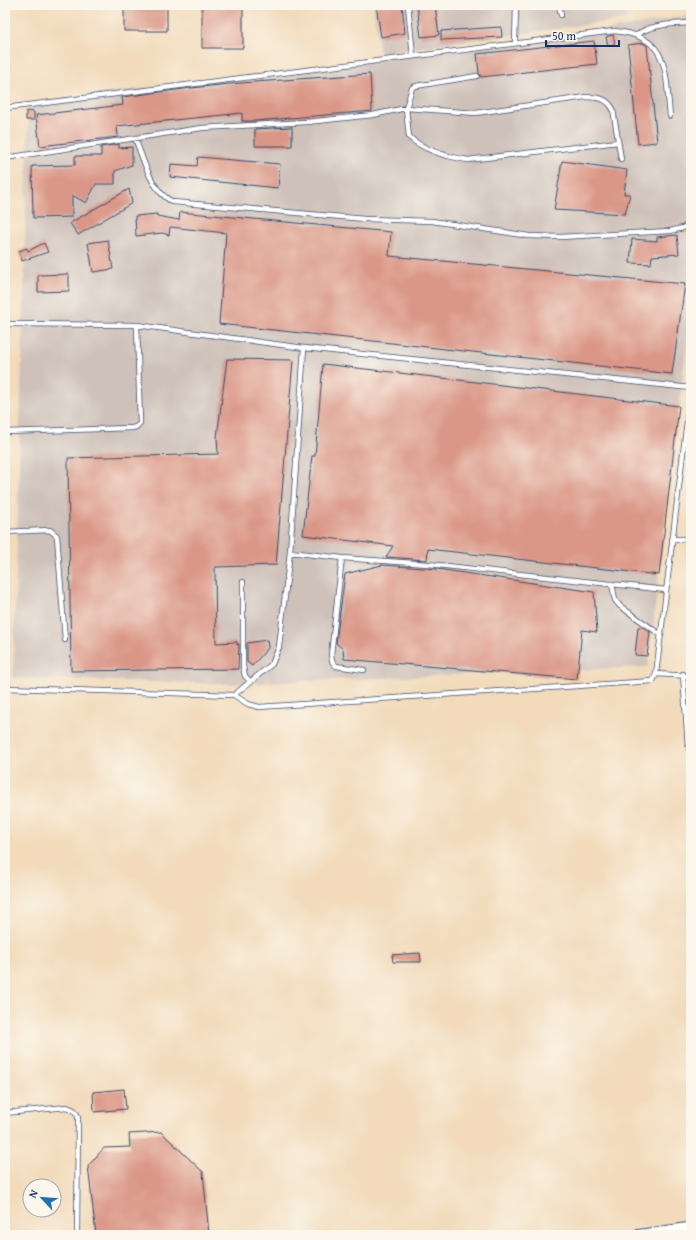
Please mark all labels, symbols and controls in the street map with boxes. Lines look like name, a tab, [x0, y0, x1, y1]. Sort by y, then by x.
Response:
scale bar	[546, 22, 619, 48]
text: 50 m	[552, 27, 576, 44]
north arrow	[22, 1178, 62, 1218]
text: N	[24, 1186, 42, 1200]

